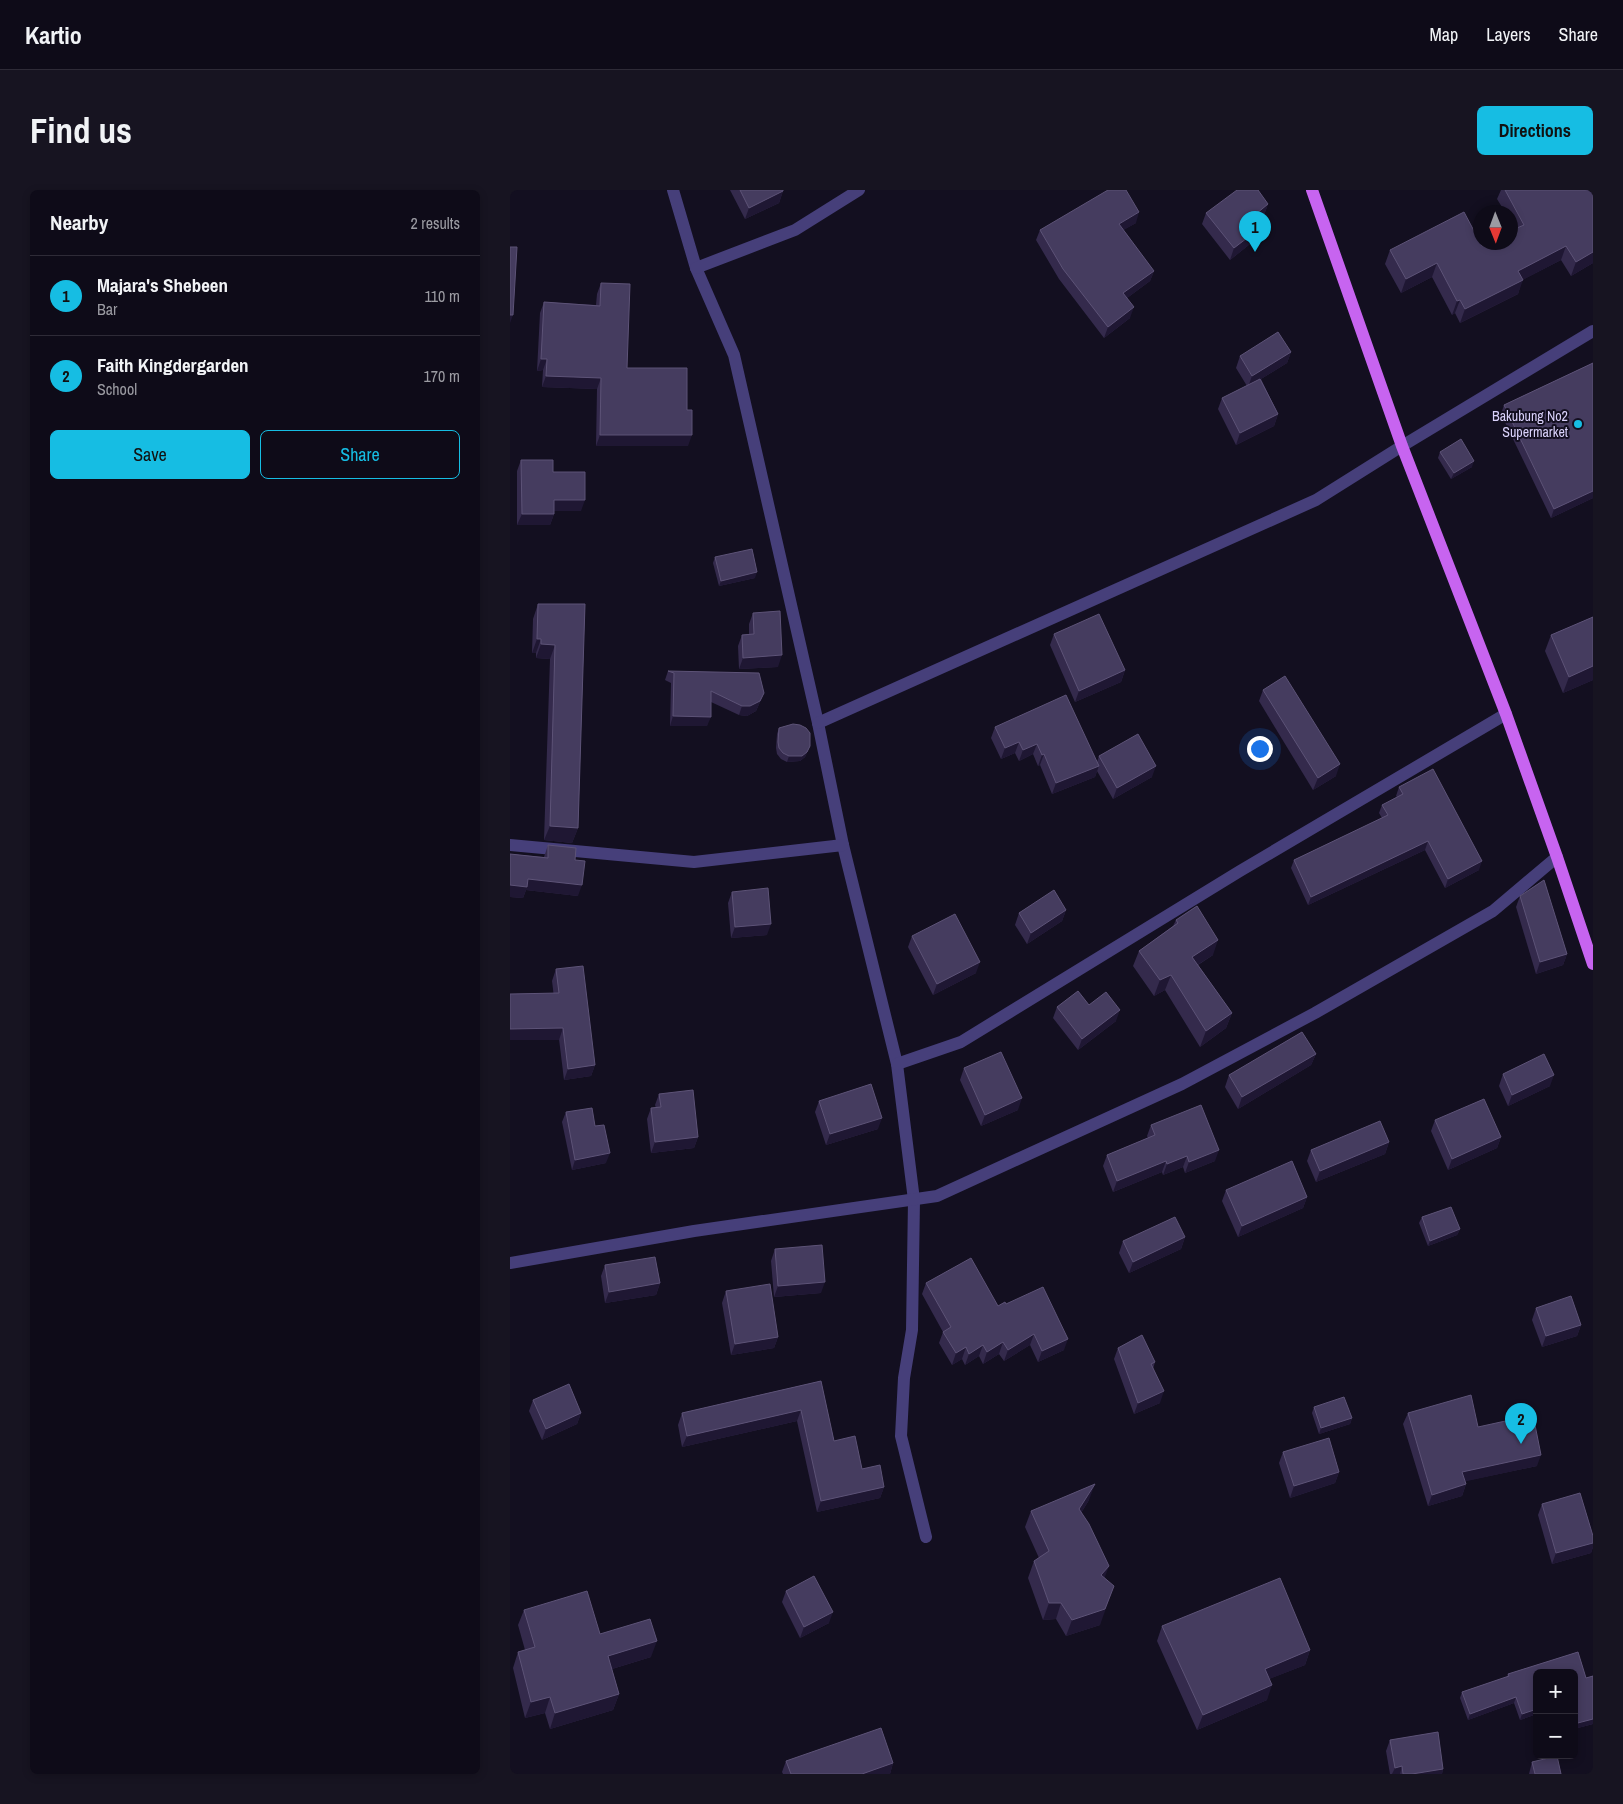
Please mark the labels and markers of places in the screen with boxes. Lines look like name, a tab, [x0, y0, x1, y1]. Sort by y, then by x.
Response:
pin: 1	[1239, 211, 1271, 252]
place label: Bakubung No2 Supermarket	[1492, 407, 1568, 441]
marker: Bakubung No2 Supermarket	[1572, 418, 1584, 430]
pin: 2	[1505, 1403, 1537, 1444]

